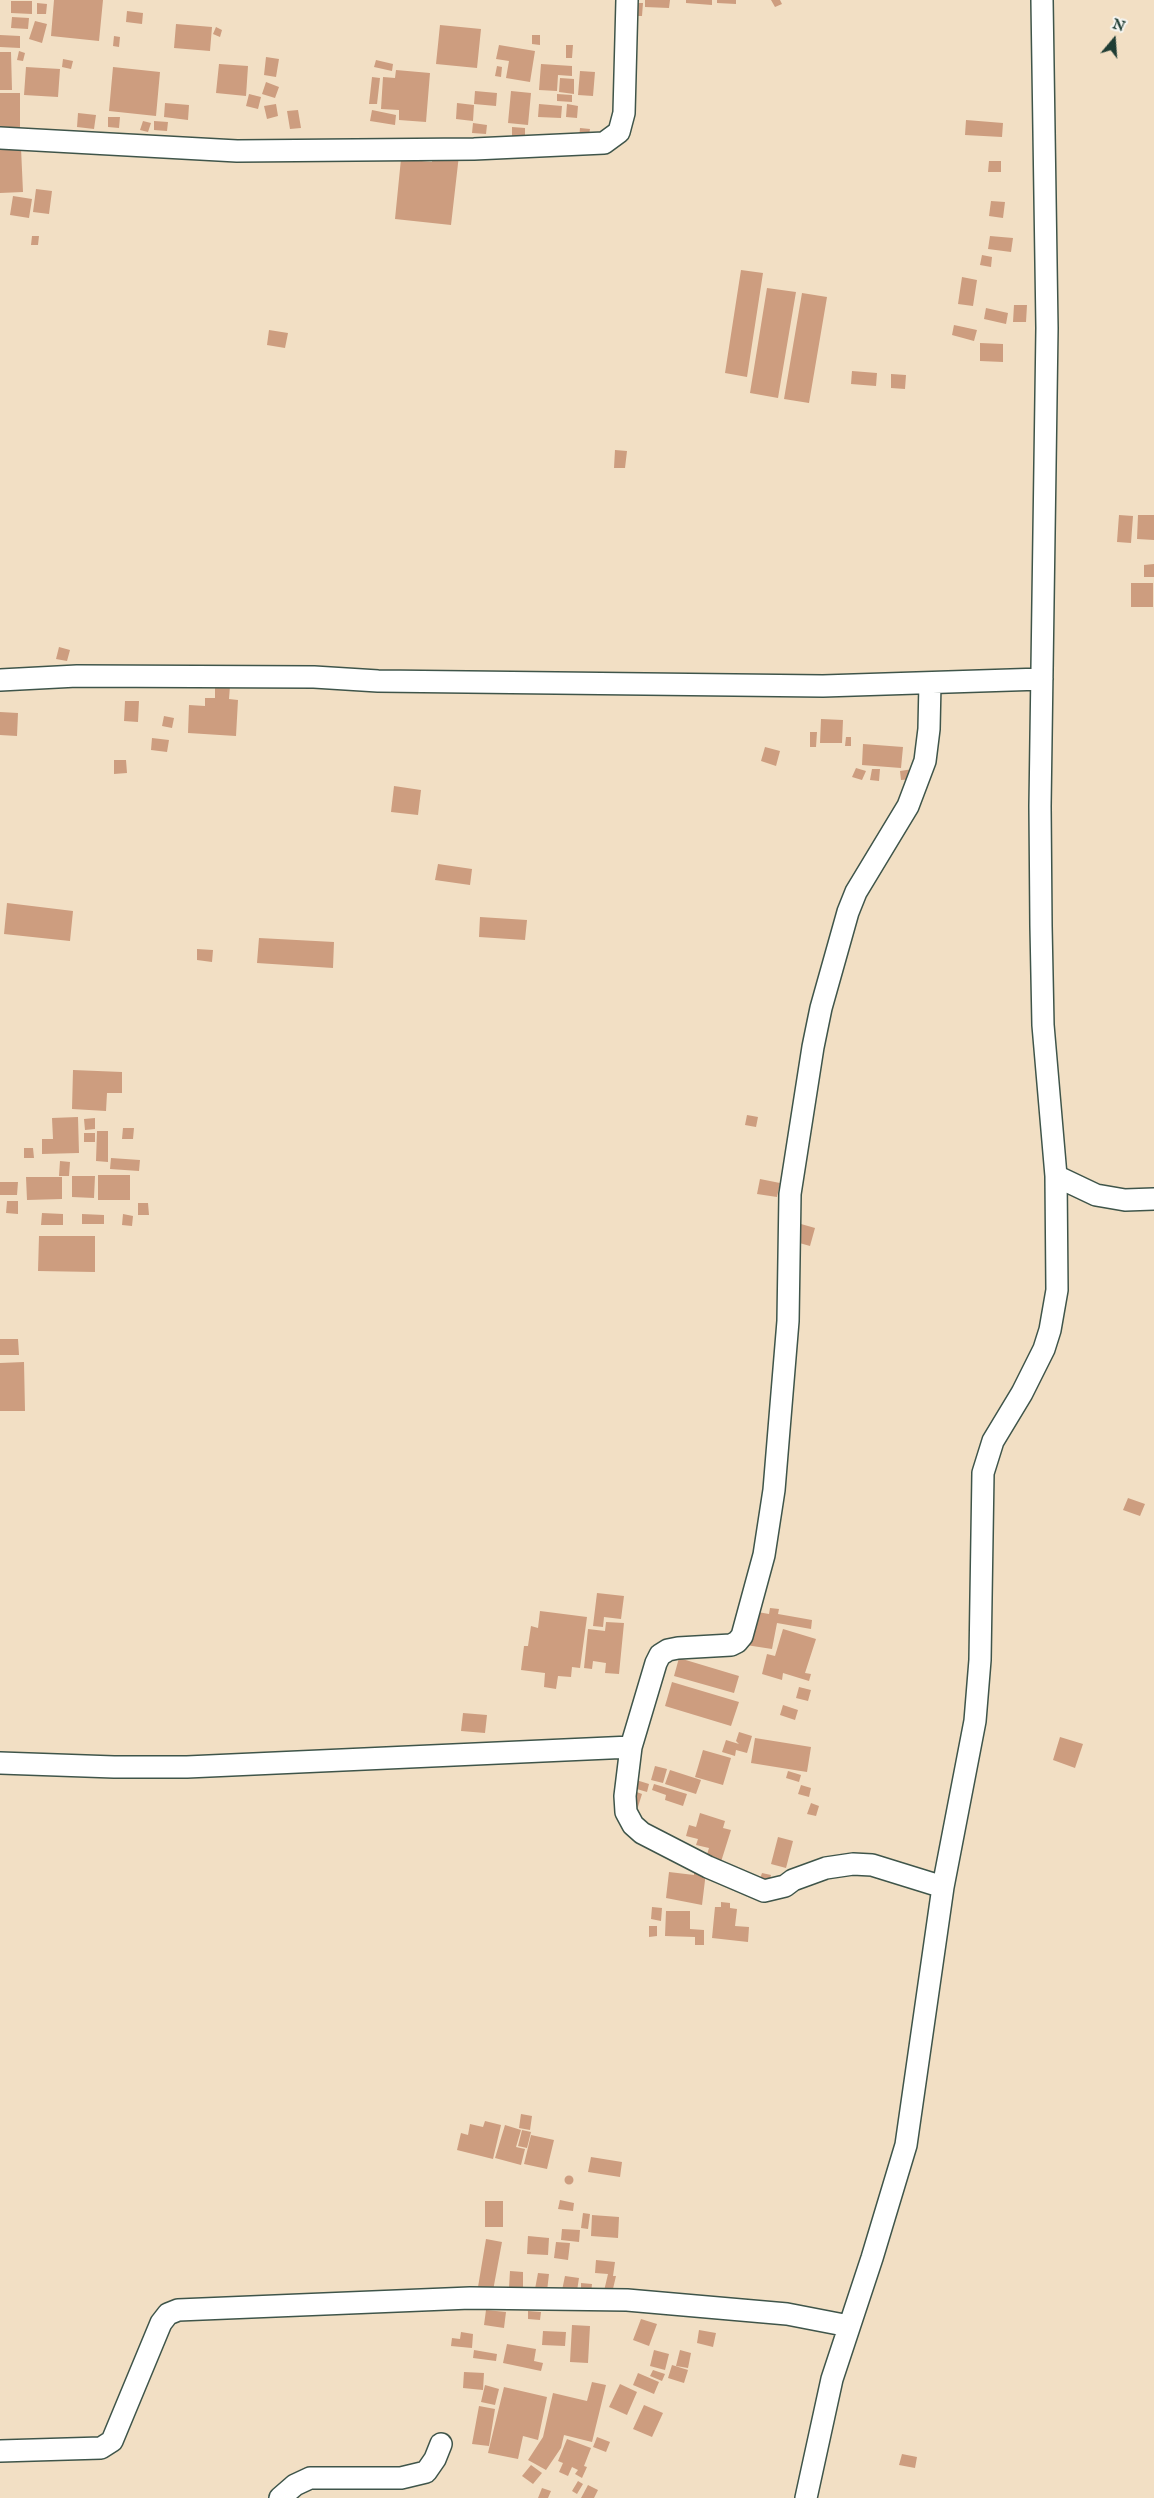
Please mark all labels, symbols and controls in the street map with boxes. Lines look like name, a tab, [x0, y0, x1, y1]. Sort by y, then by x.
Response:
north arrow	[1089, 15, 1139, 65]
text: N	[1110, 15, 1127, 36]

